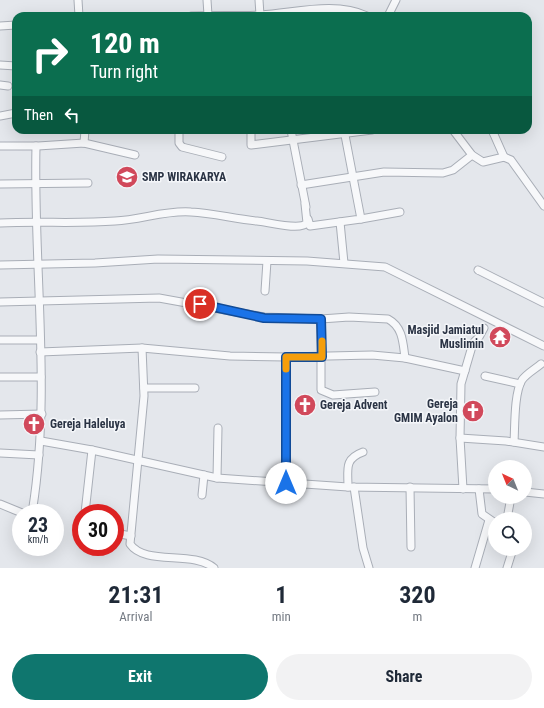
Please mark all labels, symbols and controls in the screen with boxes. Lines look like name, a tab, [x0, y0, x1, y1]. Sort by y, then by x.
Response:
text: 120 m	[90, 27, 160, 60]
icon: right	[24, 28, 76, 80]
text: Turn right	[90, 61, 158, 82]
icon: left	[61, 104, 83, 126]
text: Then	[24, 106, 53, 124]
school or university icon: SMP WIRAKARYA	[114, 164, 140, 190]
place label: SMP WIRAKARYA	[142, 170, 227, 184]
pin	[183, 287, 217, 321]
icon: arrive	[189, 293, 211, 315]
place label: Masjid Jamiatul Muslimin	[407, 323, 484, 351]
temple icon: Masjid Jamiatul Muslimin	[487, 324, 513, 350]
church icon: Gereja Advent	[292, 392, 318, 418]
place label: Gereja GMIM Ayalon	[394, 397, 458, 425]
place label: Gereja Advent	[320, 398, 388, 412]
church icon: Gereja GMIM Ayalon	[460, 398, 486, 424]
church icon: Gereja Haleluya	[21, 411, 47, 437]
place label: Gereja Haleluya	[50, 417, 126, 431]
north arrow	[488, 460, 532, 504]
map controls	[488, 460, 532, 556]
position arrow	[265, 462, 307, 504]
speed limit sign: 30	[72, 504, 124, 556]
button: search	[488, 512, 532, 556]
text: 23	[28, 513, 48, 537]
text: km/h	[28, 534, 48, 545]
text: 21:31	[108, 581, 163, 609]
text: 1	[275, 581, 287, 609]
text: 320	[399, 581, 436, 609]
text: Arrival	[119, 609, 152, 624]
text: min	[272, 609, 291, 624]
text: m	[413, 609, 422, 624]
button: Exit	[12, 654, 268, 700]
button: Share	[276, 654, 532, 700]

